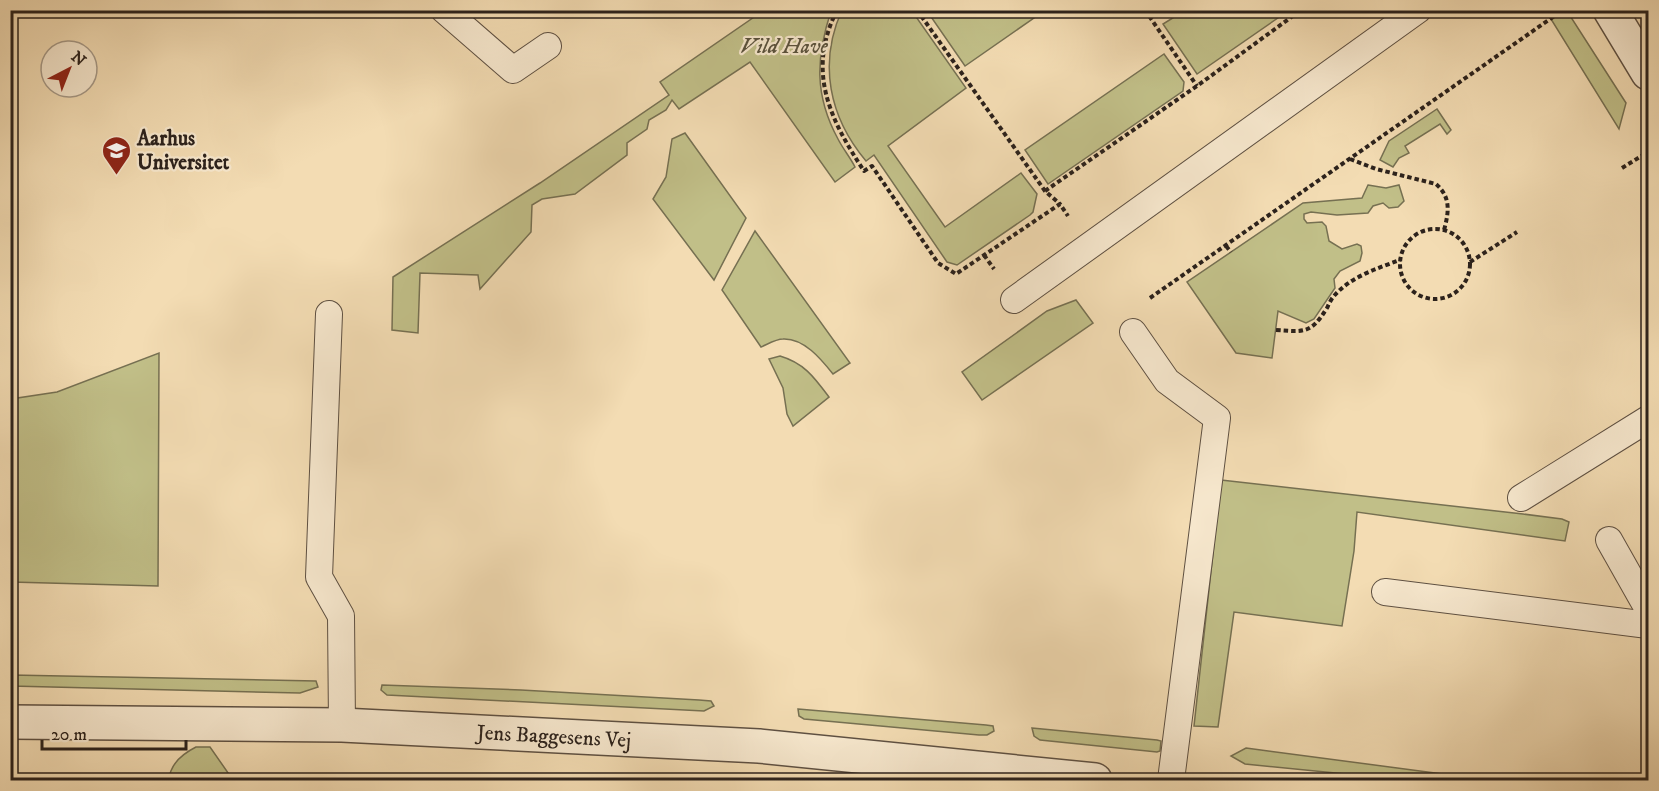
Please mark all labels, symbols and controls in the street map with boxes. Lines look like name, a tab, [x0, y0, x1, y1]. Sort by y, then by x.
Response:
park label: Vild Have	[740, 34, 829, 60]
north arrow	[39, 39, 99, 99]
text: N	[67, 47, 90, 70]
place label: Aarhus Universitet	[136, 126, 230, 176]
school or university icon: Aarhus Universitet	[100, 134, 132, 176]
scale bar	[42, 713, 186, 751]
street label: Jens Baggesens Vej	[474, 720, 632, 754]
text: 20 m	[51, 724, 87, 746]

